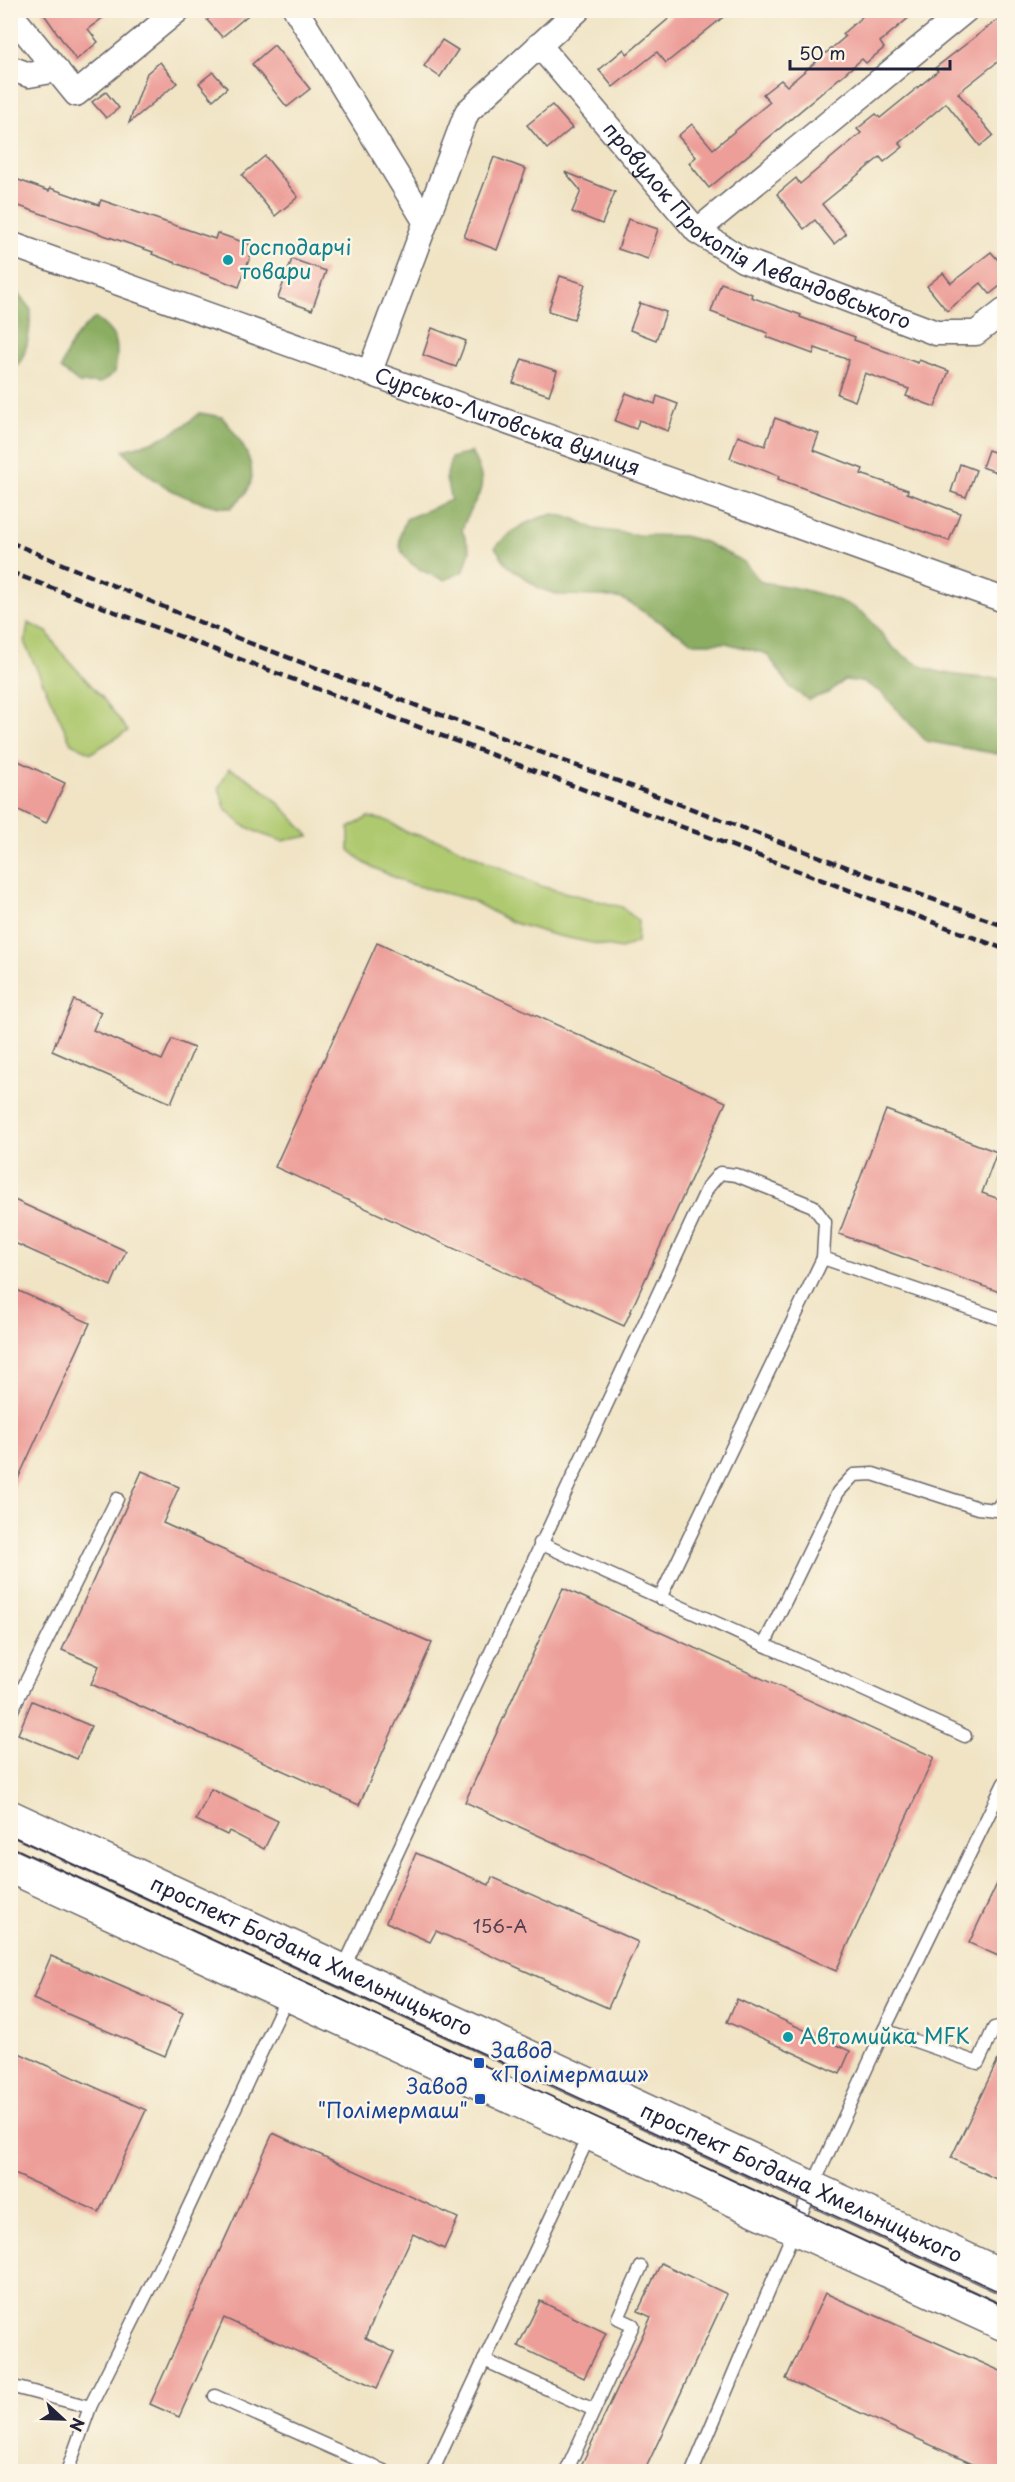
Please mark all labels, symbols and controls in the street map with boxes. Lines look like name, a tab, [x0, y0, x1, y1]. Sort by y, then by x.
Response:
scale bar	[790, 33, 950, 71]
text: 50 m	[799, 39, 846, 66]
street label: провулок Прокопія Левандовського	[596, 114, 916, 336]
place label: Господарчі товари	[240, 230, 352, 286]
marker: Господарчі товари	[221, 253, 235, 267]
street label: Сурсько-Литовська вулиця	[370, 358, 645, 483]
street label: проспект Богдана Хмельницького	[146, 1866, 479, 2043]
house number: 156-А	[473, 1912, 527, 1939]
place label: Автомийка MFK	[800, 2019, 970, 2051]
marker: Автомийка MFK	[781, 2030, 795, 2044]
place label: Завод «Полімермаш»	[491, 2033, 649, 2089]
marker: Завод «Полімермаш»	[472, 2056, 486, 2070]
place label: Завод "Полімермаш"	[317, 2069, 468, 2125]
marker: Завод "Полімермаш"	[473, 2092, 487, 2106]
street label: проспект Богдана Хмельницького	[636, 2093, 969, 2270]
north arrow	[33, 2389, 93, 2449]
text: N	[64, 2415, 91, 2435]

